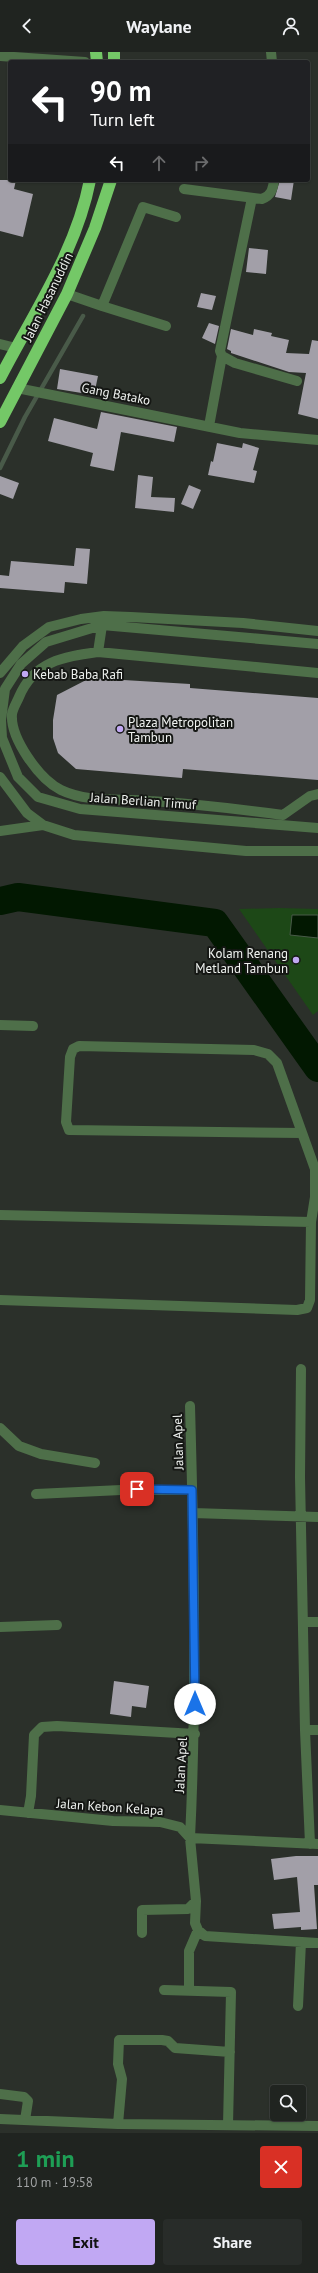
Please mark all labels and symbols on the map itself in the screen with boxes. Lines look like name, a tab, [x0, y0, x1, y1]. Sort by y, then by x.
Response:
street label: Jalan Hasanuddin	[19, 250, 77, 345]
street label: Gang Batako	[80, 379, 152, 409]
place label: Kebab Baba Rafi	[33, 666, 123, 683]
marker: Kebab Baba Rafi	[20, 669, 30, 679]
place label: Plaza Metropolitan Tambun	[128, 714, 233, 746]
marker: Plaza Metropolitan Tambun	[115, 724, 125, 734]
street label: Jalan Berlian Timuf	[89, 789, 197, 813]
place label: Kolam Renang Metland Tambun	[195, 945, 288, 977]
marker: Kolam Renang Metland Tambun	[291, 955, 301, 965]
street label: Jalan Apel	[169, 1414, 188, 1471]
pin	[120, 1472, 154, 1506]
position arrow	[174, 1683, 216, 1725]
street label: Jalan Apel	[171, 1737, 191, 1794]
street label: Jalan Kebon Kelapa	[55, 1795, 164, 1819]

